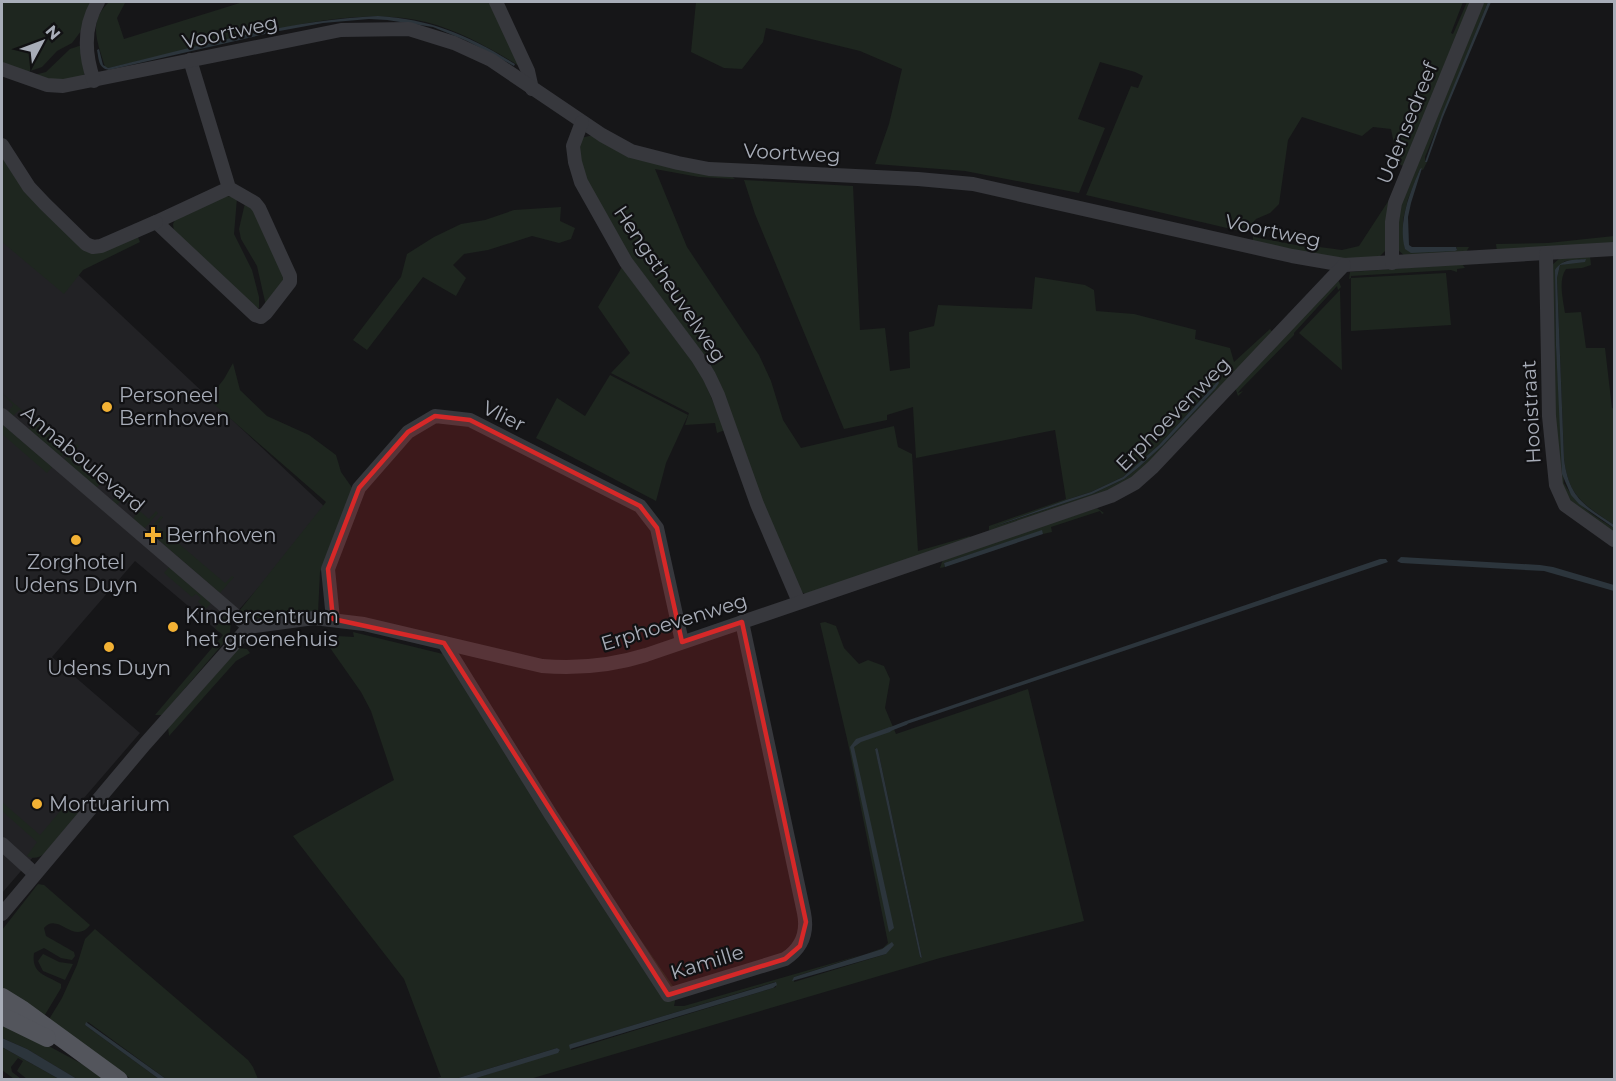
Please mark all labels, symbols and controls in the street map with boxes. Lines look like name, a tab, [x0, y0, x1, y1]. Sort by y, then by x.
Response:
street label: Voortweg	[180, 10, 280, 54]
north arrow	[12, 12, 72, 72]
text: N	[42, 21, 64, 44]
street label: Udensedreef	[1372, 58, 1443, 187]
street label: Voortweg	[743, 138, 841, 168]
street label: Hengstheuvelweg	[609, 201, 731, 367]
street label: Voortweg	[1223, 209, 1323, 253]
street label: Erphoevenweg	[1111, 352, 1235, 476]
street label: Hooistraat	[1516, 360, 1546, 464]
place label: Personeel Bernhoven	[119, 383, 229, 430]
street label: Vlier	[479, 395, 529, 437]
street label: Annaboulevard	[16, 400, 150, 518]
marker: Personeel Bernhoven	[100, 400, 114, 414]
place label: Bernhoven	[166, 523, 276, 547]
marker: Bernhoven	[144, 526, 162, 544]
marker: Zorghotel Udens Duyn	[69, 533, 83, 547]
place label: Zorghotel Udens Duyn	[14, 550, 138, 597]
street label: Erphoevenweg	[598, 588, 750, 656]
place label: Kindercentrum het groenehuis	[185, 604, 339, 651]
marker: Kindercentrum het groenehuis	[166, 620, 180, 634]
marker: Udens Duyn	[102, 640, 116, 654]
place label: Udens Duyn	[47, 656, 171, 680]
place label: Mortuarium	[49, 792, 170, 816]
marker: Mortuarium	[30, 797, 44, 811]
street label: Kamille	[668, 940, 746, 984]

